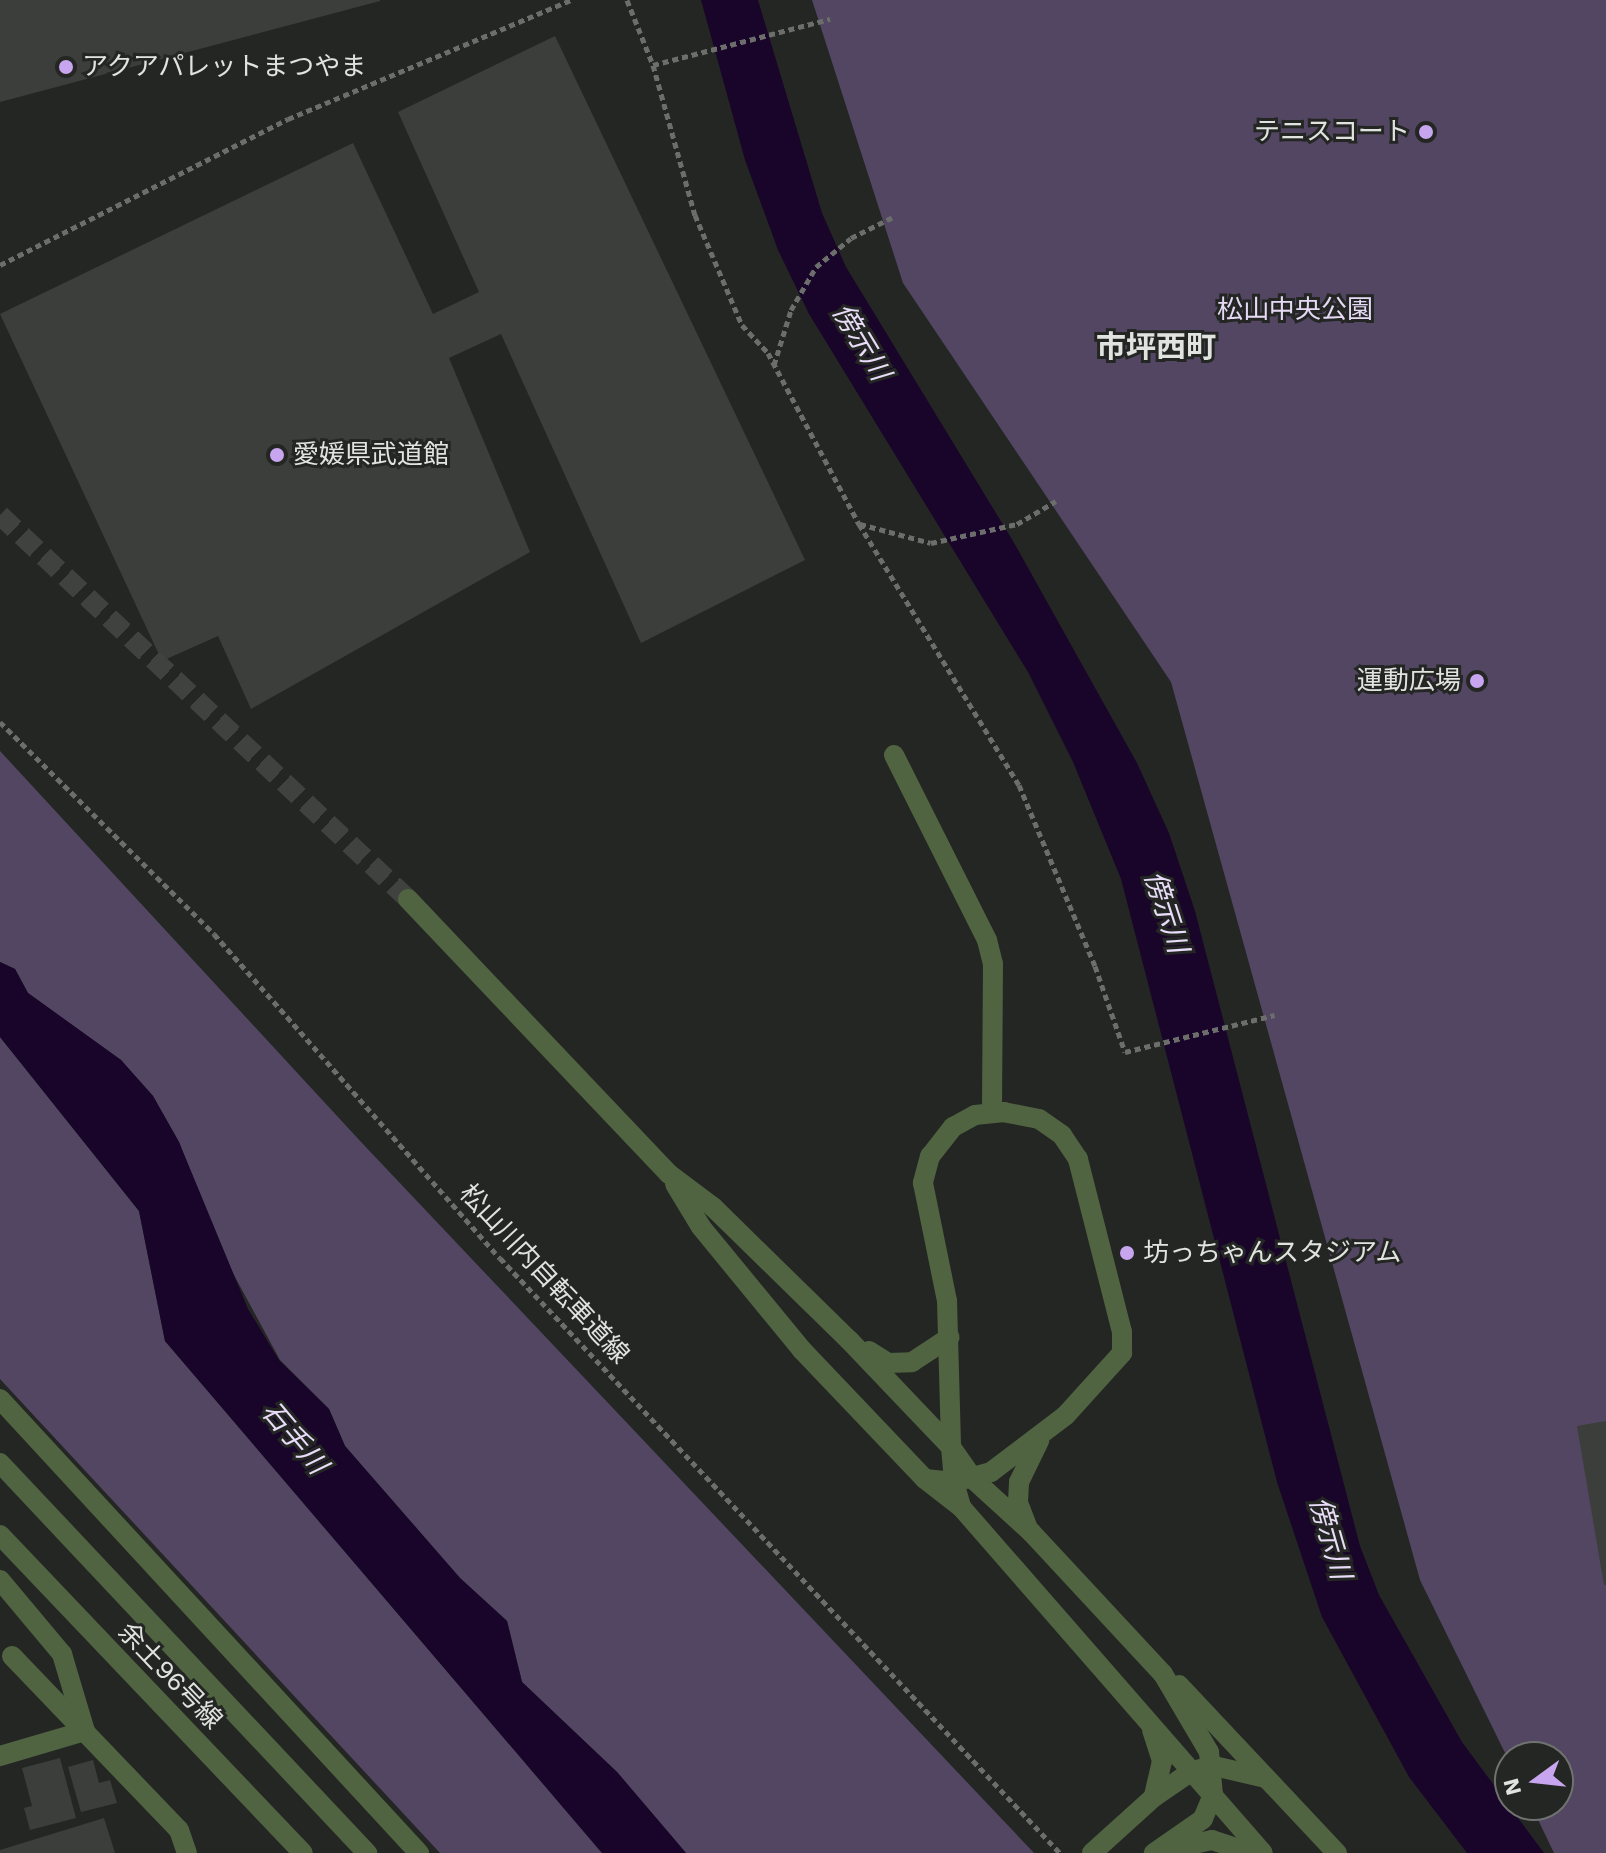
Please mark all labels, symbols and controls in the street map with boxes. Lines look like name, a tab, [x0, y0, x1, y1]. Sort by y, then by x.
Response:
place label: アクアパレットまつやま	[82, 51, 368, 83]
marker: アクアパレットまつやま	[57, 58, 75, 76]
place label: テニスコート	[1254, 116, 1410, 148]
marker: テニスコート	[1417, 123, 1435, 141]
park label: 松山中央公園	[1217, 294, 1373, 326]
water label: 傍示川	[825, 297, 897, 387]
district label: 市坪西町	[1096, 329, 1216, 365]
place label: 愛媛県武道館	[293, 439, 449, 471]
marker: 愛媛県武道館	[268, 446, 286, 464]
place label: 運動広場	[1357, 665, 1461, 697]
marker: 運動広場	[1468, 672, 1486, 690]
water label: 傍示川	[1137, 867, 1195, 957]
street label: 松山川内自転車道線	[453, 1178, 635, 1370]
place label: 坊っちゃんスタジアム	[1143, 1237, 1403, 1269]
marker: 坊っちゃんスタジアム	[1118, 1244, 1136, 1262]
water label: 石手川	[254, 1395, 334, 1481]
water label: 傍示川	[1302, 1493, 1358, 1583]
street label: 余土96号線	[112, 1616, 228, 1736]
north arrow	[1494, 1741, 1574, 1821]
text: N	[1498, 1776, 1526, 1798]

